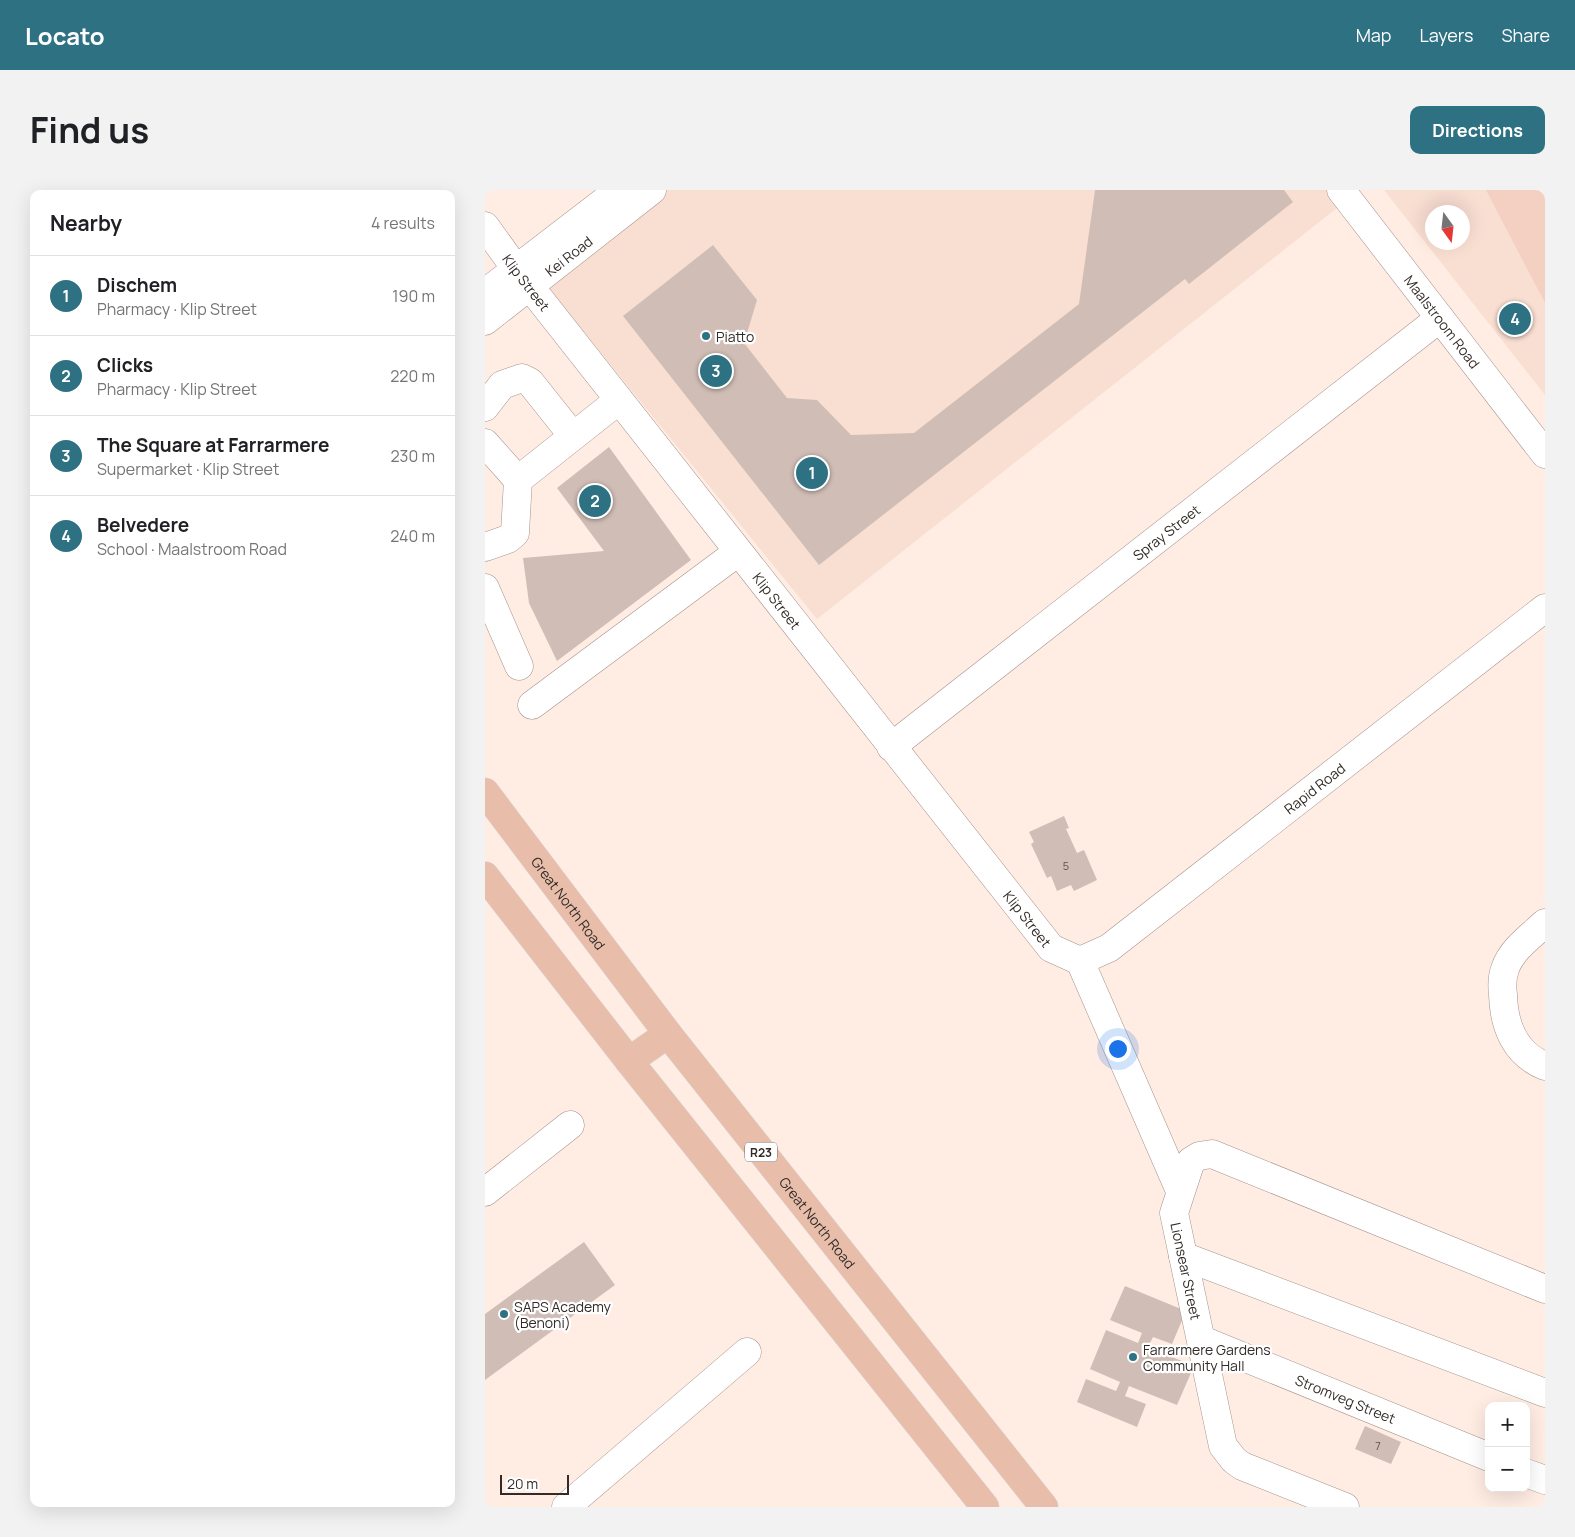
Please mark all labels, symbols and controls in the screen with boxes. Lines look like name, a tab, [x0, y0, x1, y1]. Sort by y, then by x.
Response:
text: Locato	[25, 19, 105, 52]
text: Map	[1356, 23, 1391, 47]
text: Layers	[1419, 23, 1473, 47]
text: Share	[1501, 23, 1550, 47]
text: Find us	[30, 106, 149, 154]
button: Directions	[1410, 106, 1545, 154]
north arrow	[1425, 205, 1470, 250]
text: Nearby	[50, 209, 122, 237]
text: 4 results	[371, 212, 435, 234]
street label: Kei Road	[541, 231, 596, 280]
street label: Klip Street	[499, 250, 555, 315]
street label: Maalstroom Road	[1400, 271, 1485, 372]
text: Dischem	[97, 272, 177, 298]
text: 1	[62, 285, 70, 307]
text: 190 m	[392, 285, 435, 307]
text: Pharmacy · Klip Street	[97, 298, 257, 320]
pin: 4	[1499, 300, 1531, 338]
place label: Piatto	[716, 327, 754, 346]
marker: Piatto	[700, 330, 712, 342]
text: Clicks	[97, 352, 153, 378]
pin: 3	[700, 352, 732, 390]
text: 2	[61, 365, 71, 387]
text: 220 m	[390, 365, 435, 387]
text: Pharmacy · Klip Street	[97, 378, 257, 400]
text: The Square at Farrarmere	[97, 432, 329, 458]
text: 3	[61, 445, 71, 467]
text: 230 m	[391, 445, 435, 467]
pin: 1	[796, 454, 828, 492]
text: Supermarket · Klip Street	[97, 458, 279, 480]
pin: 2	[579, 482, 611, 520]
street label: Spray Street	[1128, 500, 1204, 564]
text: Belvedere	[97, 512, 189, 538]
text: 4	[61, 525, 71, 547]
text: 240 m	[390, 525, 435, 547]
text: School · Maalstroom Road	[97, 538, 287, 560]
street label: Klip Street	[749, 568, 806, 633]
street label: Rapid Road	[1280, 758, 1349, 818]
street label: Great North Road	[528, 853, 610, 953]
house number: 5	[1063, 858, 1069, 873]
street label: Klip Street	[1000, 886, 1056, 951]
your location	[1105, 1036, 1131, 1062]
road number: R23	[745, 1142, 777, 1162]
street label: Great North Road	[775, 1173, 860, 1272]
street label: Lionsear Street	[1166, 1221, 1206, 1322]
place label: SAPS Academy (Benoni)	[514, 1297, 612, 1332]
marker: SAPS Academy (Benoni)	[498, 1308, 510, 1320]
place label: Farrarmere Gardens Community Hall	[1143, 1340, 1271, 1375]
marker: Farrarmere Gardens Community Hall	[1127, 1351, 1139, 1363]
street label: Stromveg Street	[1293, 1370, 1399, 1428]
map controls	[1485, 1402, 1530, 1492]
button: +	[1485, 1402, 1530, 1447]
house number: 7	[1375, 1438, 1381, 1453]
button: −	[1485, 1447, 1530, 1492]
scale bar	[500, 1472, 569, 1495]
text: 20 m	[507, 1474, 538, 1493]

